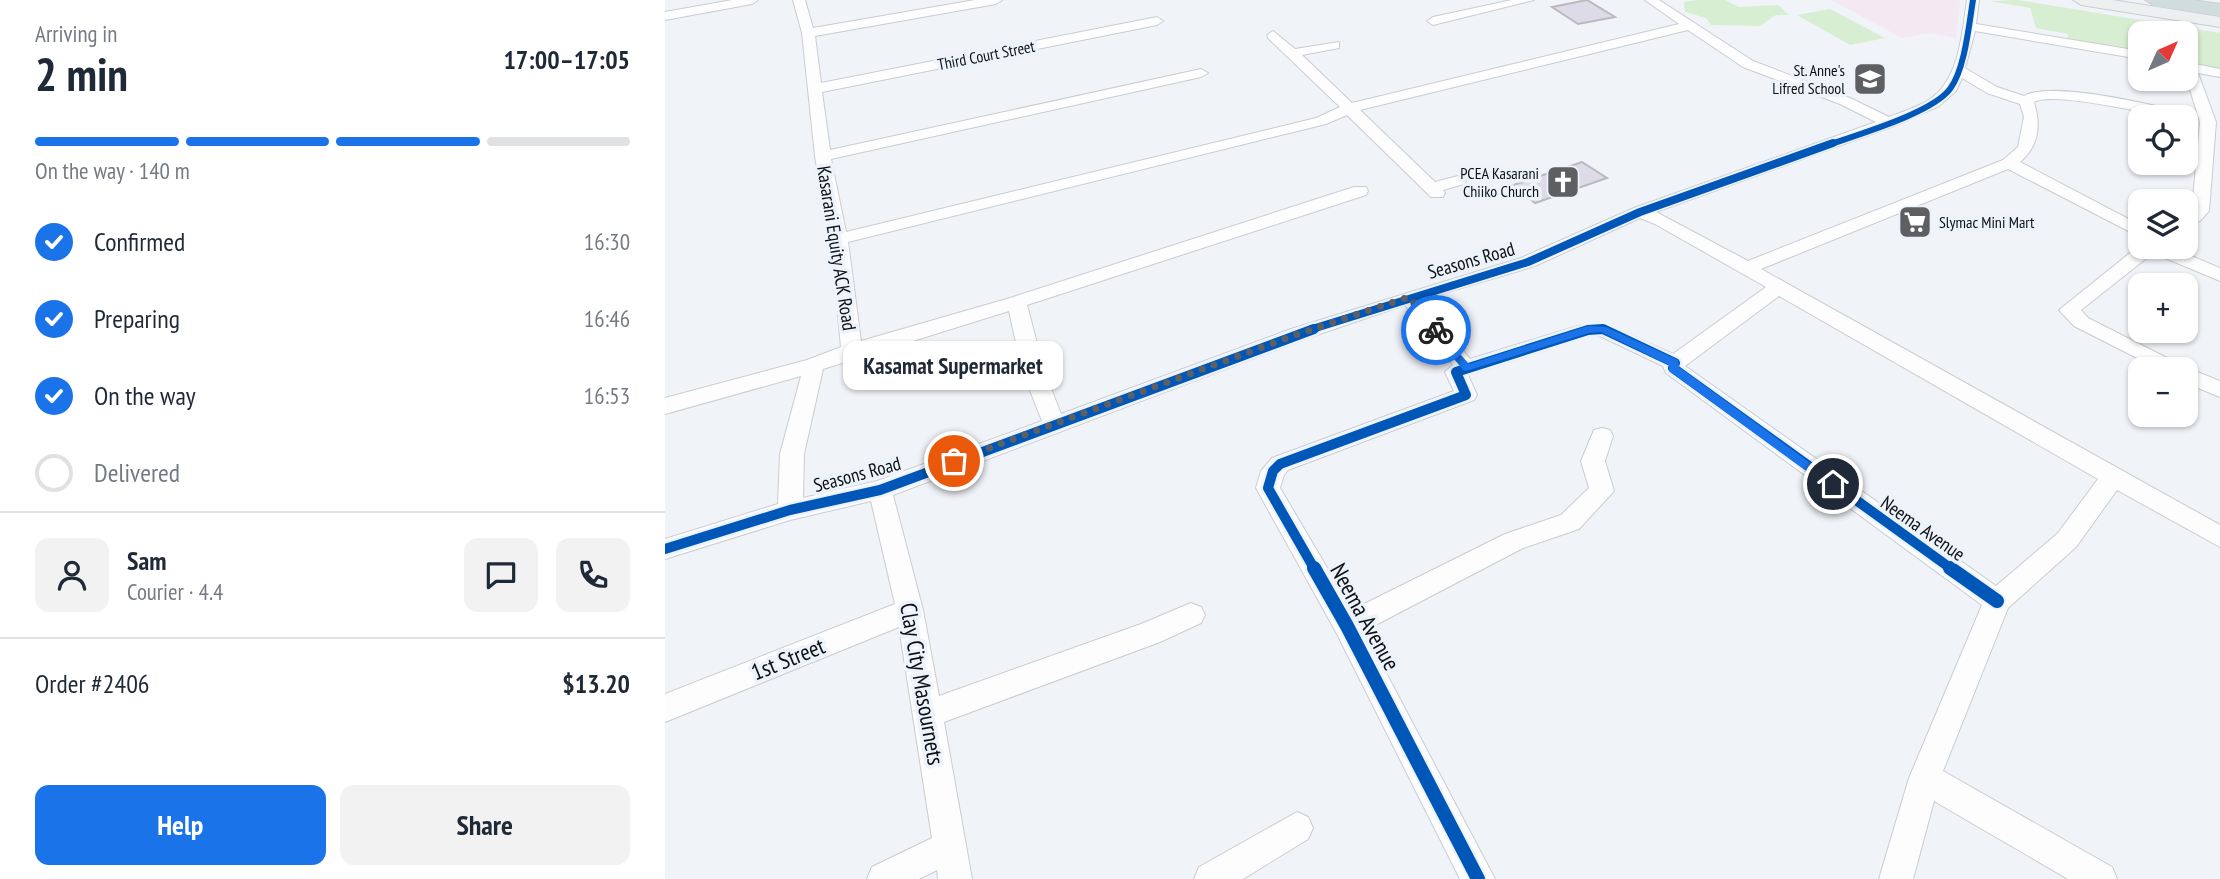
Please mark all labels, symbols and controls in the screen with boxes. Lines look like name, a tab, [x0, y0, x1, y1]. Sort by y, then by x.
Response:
text: Arriving in	[35, 19, 117, 48]
north arrow	[2128, 21, 2198, 91]
map controls	[2128, 21, 2198, 427]
street label: Third Court Street	[936, 36, 1037, 74]
text: 17:00–17:05	[503, 43, 630, 76]
text: 2 min	[35, 44, 128, 104]
place label: St. Anne's Lifred School	[1772, 60, 1845, 98]
school or university icon: St. Anne's Lifred School	[1851, 60, 1889, 98]
button: locate	[2128, 105, 2198, 175]
text: On the way · 140 m	[35, 156, 190, 185]
place label: PCEA Kasarani Chiiko Church	[1460, 163, 1539, 201]
church icon: PCEA Kasarani Chiiko Church	[1544, 163, 1582, 201]
street label: Kasarani Equity ACK Road	[812, 164, 862, 332]
button: layers	[2128, 189, 2198, 259]
supermarket icon: Slymac Mini Mart	[1896, 203, 1934, 241]
place label: Slymac Mini Mart	[1939, 212, 2035, 232]
icon: check	[35, 223, 73, 261]
text: Confirmed	[94, 225, 185, 258]
text: 16:30	[584, 227, 630, 256]
street label: Seasons Road	[1425, 236, 1517, 284]
button: +	[2128, 273, 2198, 343]
courier	[1401, 295, 1471, 365]
icon: check	[35, 300, 73, 338]
text: Preparing	[94, 302, 180, 335]
text: 16:46	[584, 304, 630, 333]
icon: bike	[1417, 311, 1455, 349]
callout: Kasamat Supermarket	[844, 342, 1064, 391]
text: Kasamat Supermarket	[863, 351, 1043, 380]
button: −	[2128, 357, 2198, 427]
icon: check	[35, 377, 73, 415]
text: On the way	[94, 379, 196, 412]
text: 16:53	[584, 381, 630, 410]
pin	[924, 431, 984, 491]
icon: bag	[935, 442, 973, 480]
street label: Seasons Road	[811, 451, 903, 497]
pin	[1803, 454, 1863, 514]
text: Delivered	[94, 456, 180, 489]
icon: home	[1814, 465, 1852, 503]
street label: Neema Avenue	[1876, 490, 1970, 566]
button: person	[35, 538, 109, 612]
button: chat	[464, 538, 538, 612]
button: phone	[556, 538, 630, 612]
text: Sam	[127, 544, 166, 577]
street label: Neema Avenue	[1324, 558, 1407, 675]
text: Courier · 4.4	[127, 577, 223, 606]
street label: Clay City Masournets	[894, 601, 951, 767]
street label: 1st Street	[747, 630, 830, 686]
text: Order #2406	[35, 667, 150, 700]
text: $13.20	[562, 667, 630, 700]
button: Help	[35, 785, 326, 865]
button: Share	[340, 785, 630, 865]

